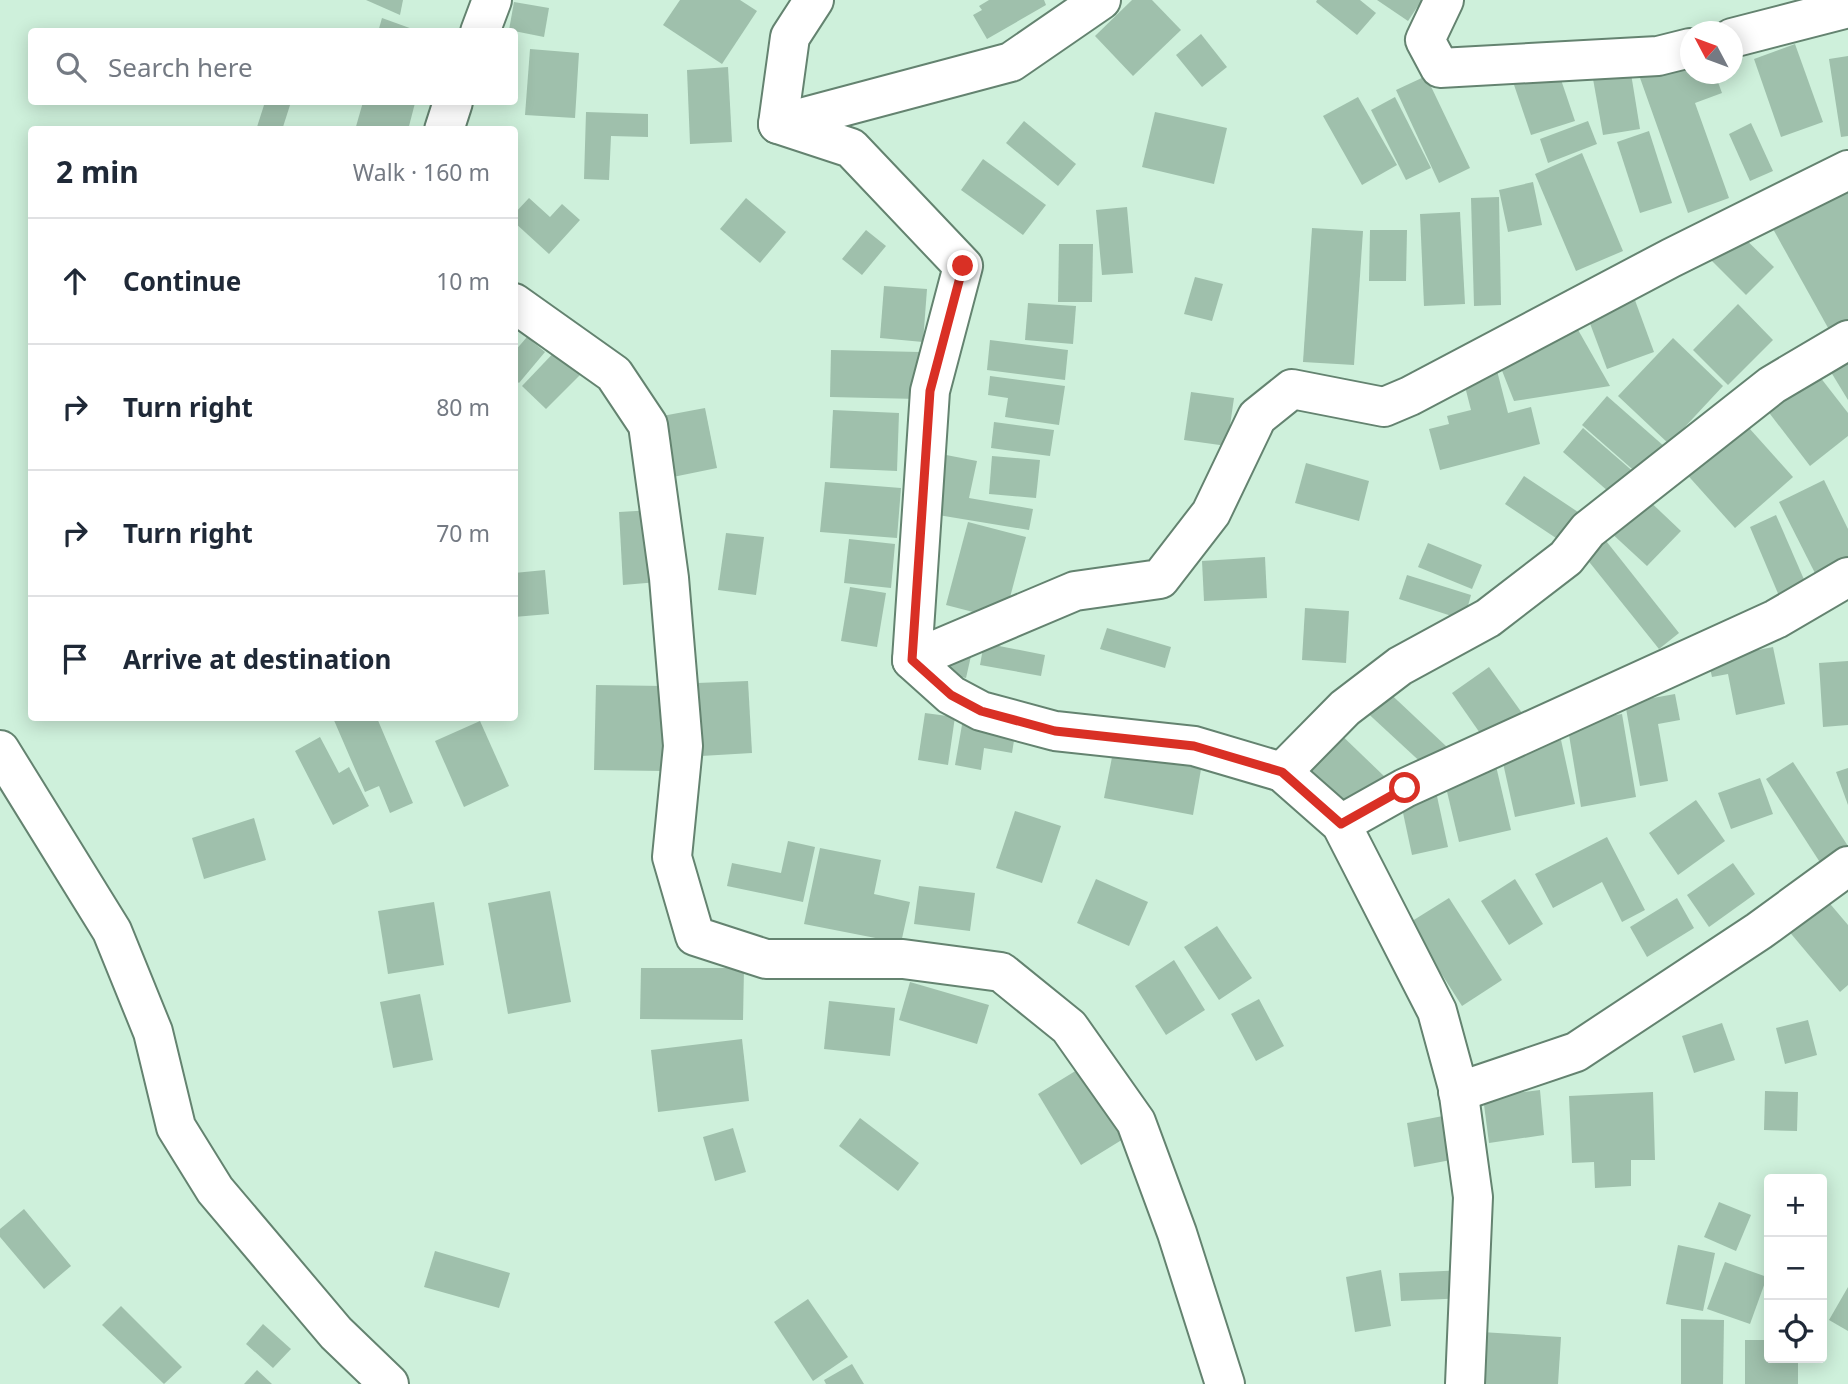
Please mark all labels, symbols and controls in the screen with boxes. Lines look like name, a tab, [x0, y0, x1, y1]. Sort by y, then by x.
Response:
north arrow	[1680, 21, 1743, 84]
search box	[28, 28, 518, 105]
icon: search	[52, 48, 90, 86]
text: Search here	[108, 49, 253, 85]
text: 2 min	[56, 151, 139, 192]
text: Walk · 160 m	[353, 156, 490, 188]
route end	[947, 250, 978, 281]
icon: ahead	[56, 262, 94, 300]
text: Continue	[123, 263, 241, 299]
text: 10 m	[436, 265, 490, 297]
icon: right	[56, 388, 94, 426]
text: Turn right	[123, 389, 253, 425]
text: 80 m	[436, 391, 490, 423]
icon: right	[56, 514, 94, 552]
text: Turn right	[123, 515, 253, 551]
text: 70 m	[436, 517, 490, 549]
icon: arrive	[56, 640, 94, 678]
text: Arrive at destination	[123, 641, 392, 677]
route start	[1389, 772, 1420, 803]
map controls	[1764, 1174, 1827, 1363]
button: +	[1764, 1174, 1827, 1237]
button: −	[1764, 1237, 1827, 1300]
button: locate	[1764, 1300, 1827, 1363]

